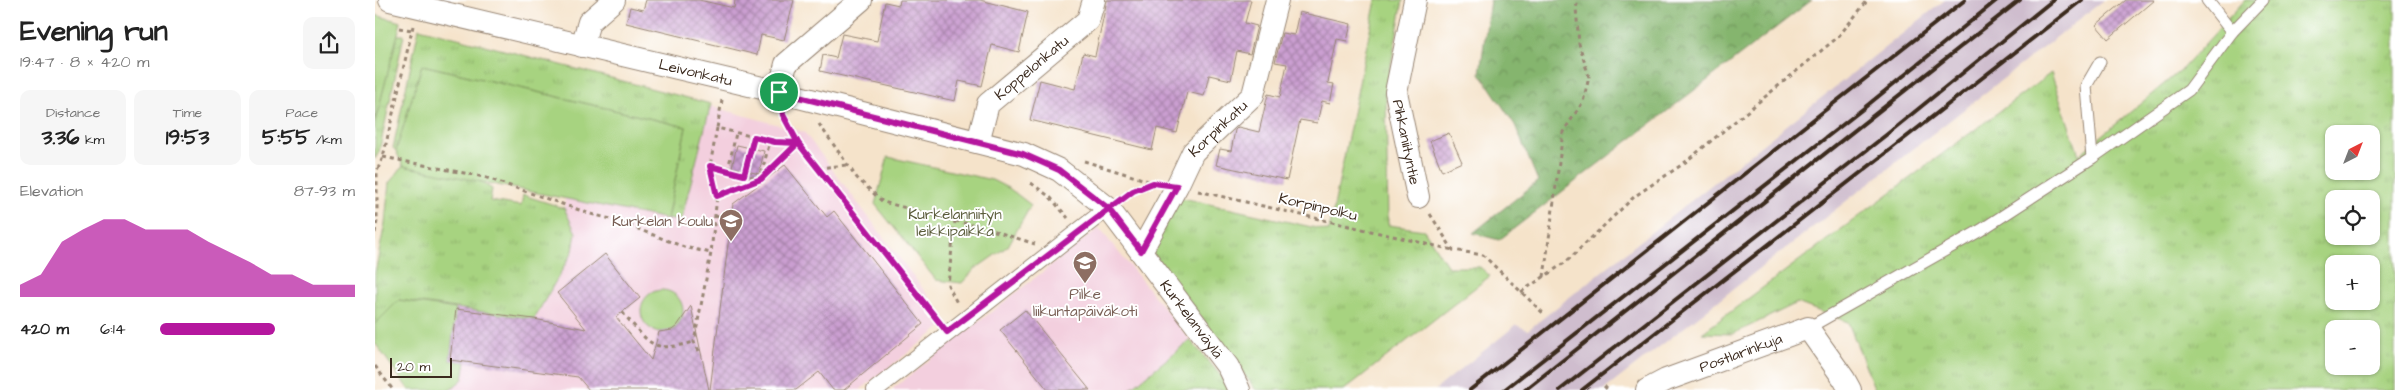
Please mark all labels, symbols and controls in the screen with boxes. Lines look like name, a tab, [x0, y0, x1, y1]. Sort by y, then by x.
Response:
text: Evening run	[20, 12, 168, 51]
button: share	[303, 17, 355, 69]
street label: Koppelonkatu	[990, 30, 1073, 105]
text: 19:47 · 8 × 420 m	[20, 51, 149, 73]
street label: Leivonkatu	[657, 53, 735, 91]
pin	[758, 71, 800, 113]
icon: arrive	[765, 78, 793, 106]
street label: Korpinkatu	[1183, 95, 1252, 162]
street label: Pihkaniityntie	[1387, 97, 1426, 186]
text: Distance	[46, 103, 100, 123]
text: Time	[173, 103, 202, 123]
text: Pace	[286, 103, 318, 123]
text: 3.36	[42, 123, 79, 152]
text: 19:53	[166, 123, 209, 152]
text: 5:55	[262, 123, 310, 152]
north arrow	[2325, 125, 2380, 180]
map controls	[2325, 125, 2380, 375]
text: km	[79, 130, 104, 150]
text: /km	[310, 130, 342, 150]
text: Elevation	[20, 180, 83, 202]
text: 87–93 m	[294, 180, 355, 202]
street label: Korpinpolku	[1277, 188, 1360, 226]
button: locate	[2325, 190, 2380, 245]
park label: Kurkelanniityn leikkipaikka	[908, 204, 1002, 242]
school or university icon: Kurkelan koulu	[718, 208, 744, 242]
place label: Kurkelan koulu	[612, 211, 713, 232]
school or university icon: Pilke liikuntapäiväkoti	[1072, 250, 1098, 284]
button: +	[2325, 255, 2380, 310]
street label: Kurkelanväylä	[1155, 275, 1229, 363]
place label: Pilke liikuntapäiväkoti	[1033, 284, 1138, 322]
text: 420 m	[20, 318, 69, 340]
text: 6:14	[100, 318, 126, 340]
button: −	[2325, 320, 2380, 375]
street label: Postlarinkuja	[1696, 328, 1785, 377]
scale bar	[390, 355, 453, 378]
text: 20 m	[397, 357, 430, 377]

